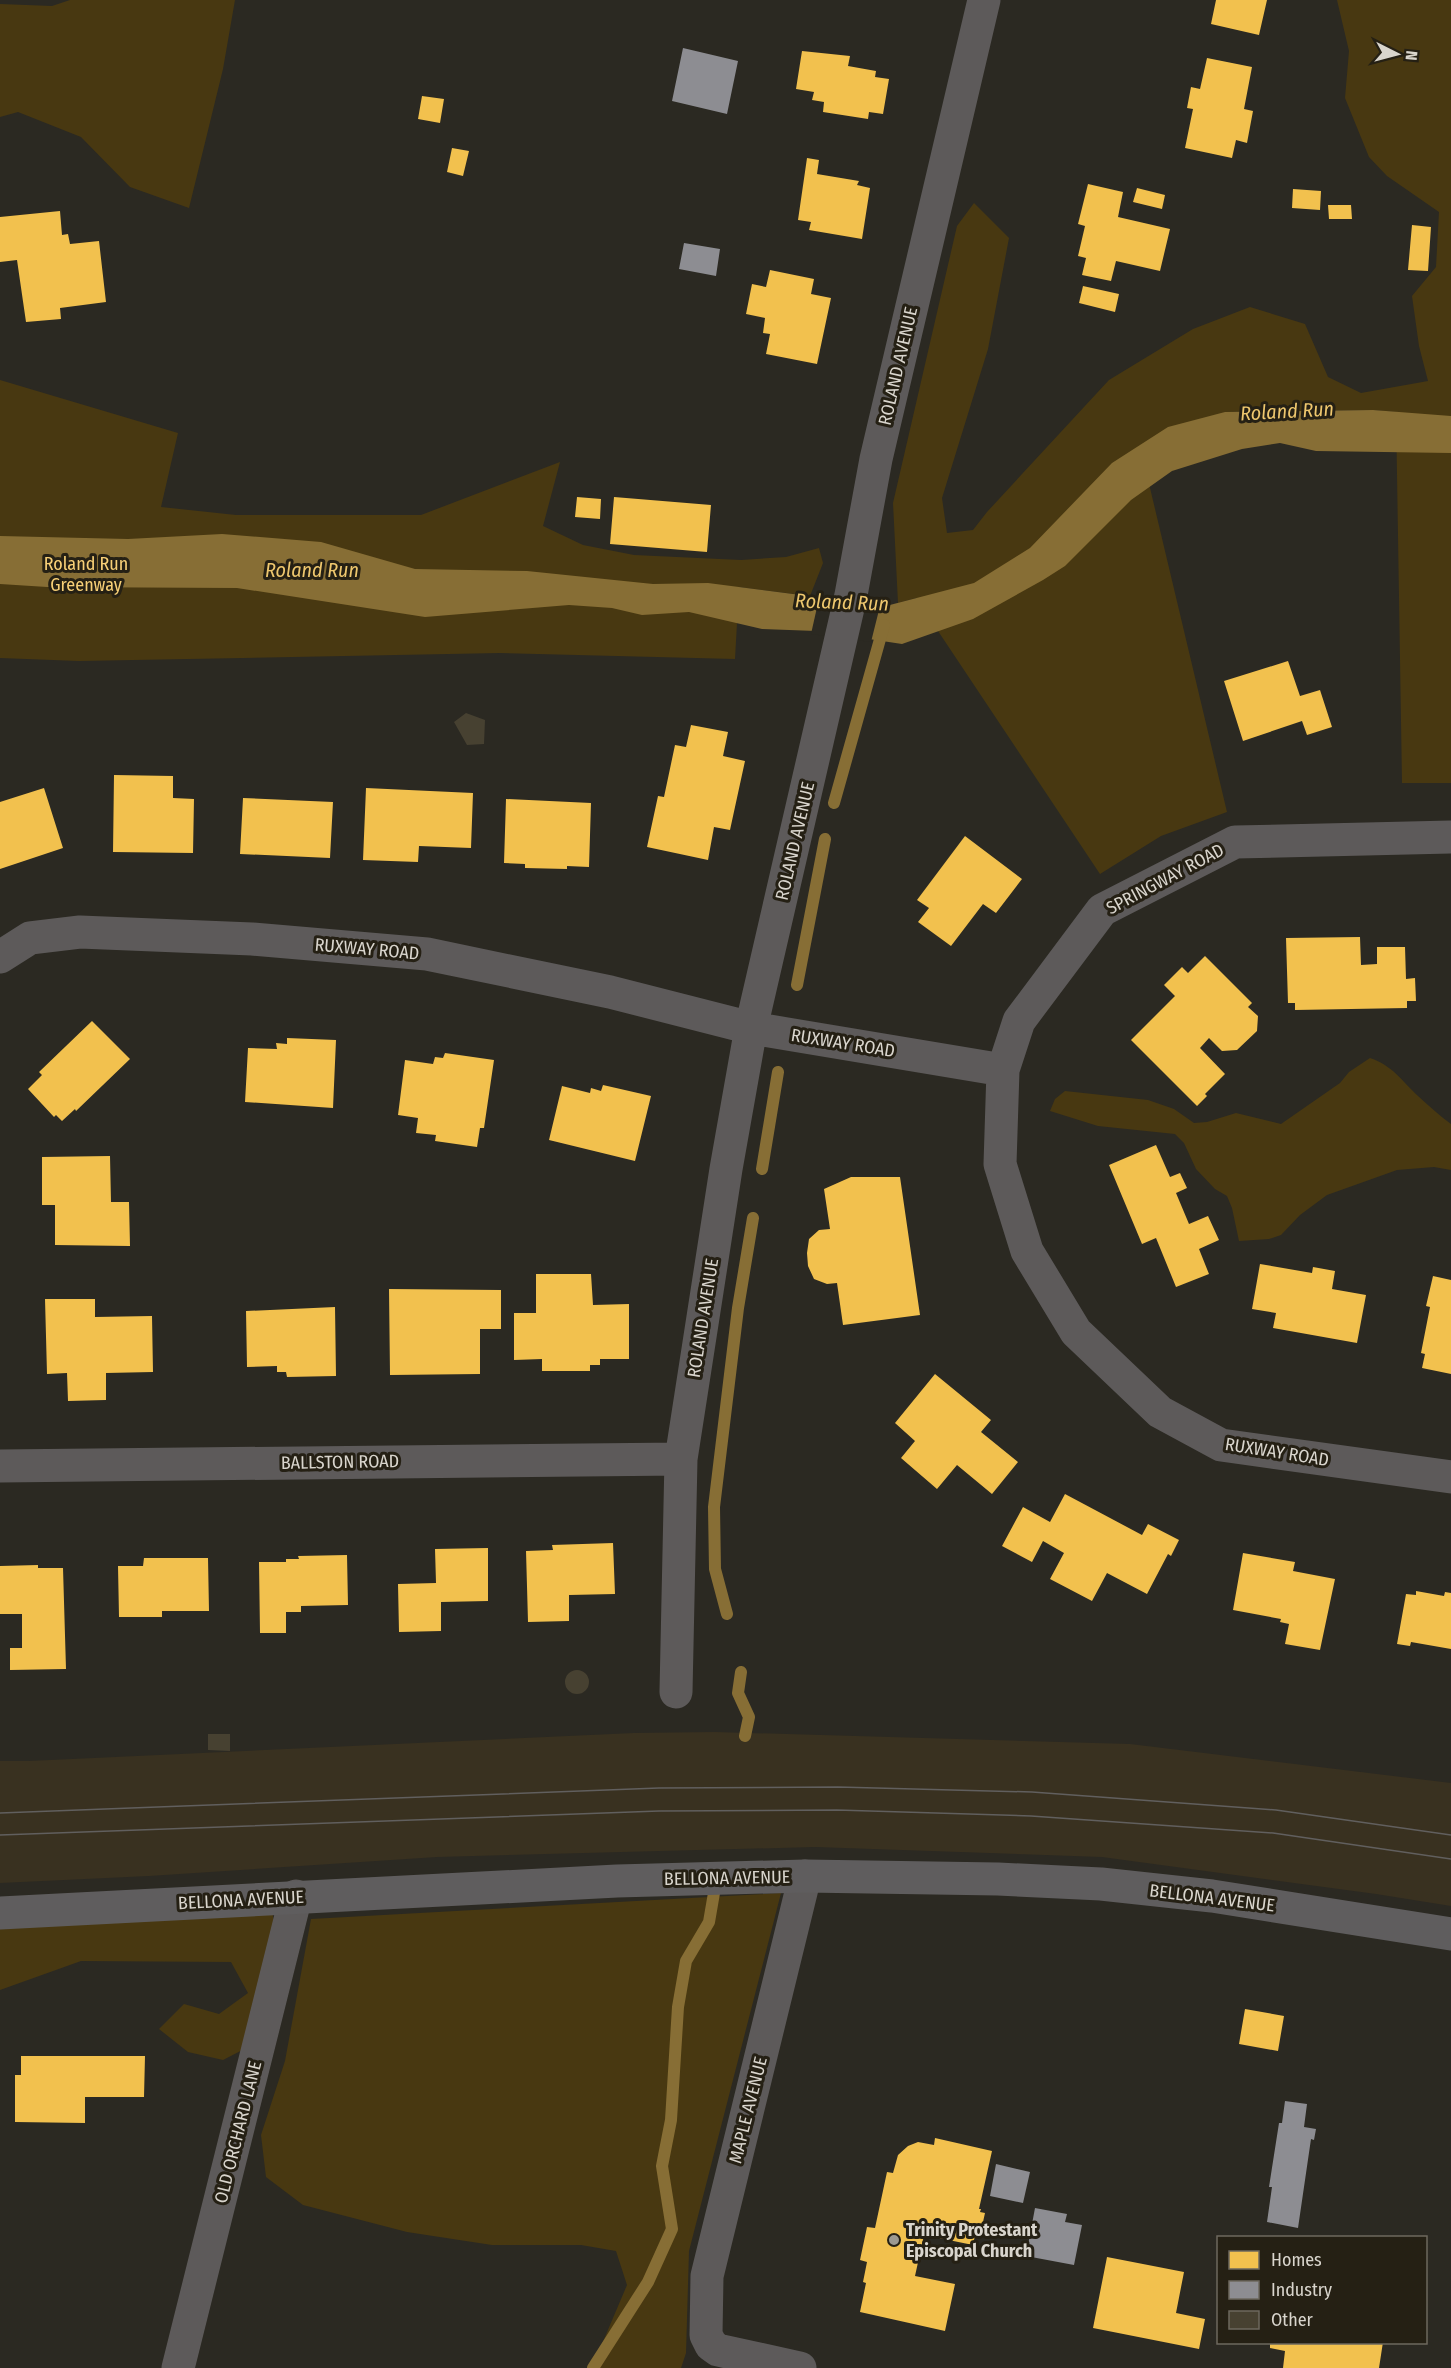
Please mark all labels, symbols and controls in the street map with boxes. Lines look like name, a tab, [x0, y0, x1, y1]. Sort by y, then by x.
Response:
north arrow	[1367, 24, 1427, 84]
text: N	[1401, 50, 1421, 61]
street label: ROLAND AVENUE	[874, 305, 922, 427]
water label: Roland Run	[1239, 397, 1335, 425]
park label: Roland Run Greenway	[44, 553, 128, 596]
water label: Roland Run	[265, 558, 359, 582]
water label: Roland Run	[795, 588, 889, 616]
street label: ROLAND AVENUE	[771, 780, 819, 902]
street label: SPRINGWAY ROAD	[1102, 839, 1228, 919]
street label: RUXWAY ROAD	[314, 933, 420, 965]
street label: RUXWAY ROAD	[789, 1024, 897, 1062]
street label: ROLAND AVENUE	[683, 1257, 723, 1379]
street label: RUXWAY ROAD	[1223, 1433, 1331, 1471]
street label: BALLSTON ROAD	[281, 1450, 399, 1474]
street label: BELLONA AVENUE	[664, 1866, 790, 1890]
street label: BELLONA AVENUE	[1148, 1879, 1276, 1917]
street label: BELLONA AVENUE	[177, 1886, 305, 1914]
street label: MAPLE AVENUE	[724, 2054, 772, 2166]
street label: OLD ORCHARD LANE	[210, 2059, 266, 2205]
place label: Trinity Protestant Episcopal Church	[906, 2219, 1038, 2262]
marker: Trinity Protestant Episcopal Church	[887, 2233, 901, 2247]
legend	[1217, 2236, 1427, 2344]
text: Homes	[1271, 2249, 1322, 2271]
text: Industry	[1271, 2279, 1332, 2301]
text: Other	[1271, 2309, 1314, 2331]

